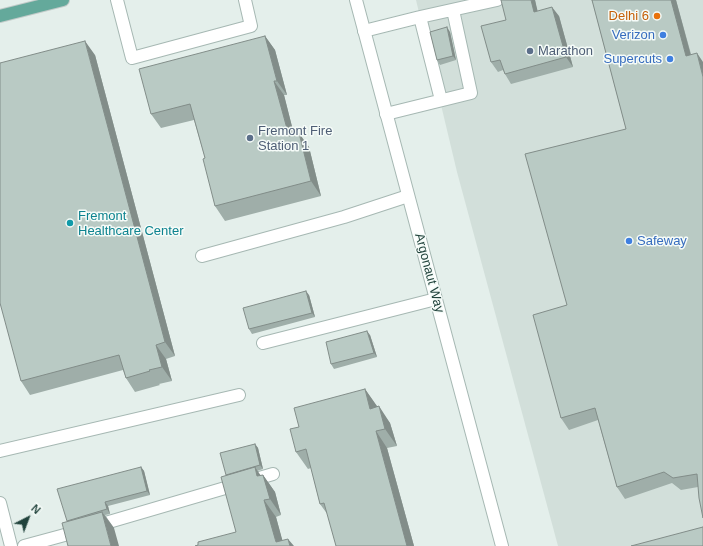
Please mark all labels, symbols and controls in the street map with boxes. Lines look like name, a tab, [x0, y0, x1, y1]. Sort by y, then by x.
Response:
place label: Delhi 6	[609, 8, 649, 24]
marker: Delhi 6	[652, 11, 662, 21]
place label: Verizon	[612, 27, 655, 43]
marker: Verizon	[658, 30, 668, 40]
place label: Marathon	[538, 43, 593, 59]
marker: Marathon	[525, 46, 535, 56]
place label: Supercuts	[603, 51, 662, 67]
marker: Supercuts	[665, 54, 675, 64]
place label: Fremont Fire Station 1	[258, 123, 332, 154]
marker: Fremont Fire Station 1	[245, 133, 255, 143]
place label: Fremont Healthcare Center	[78, 208, 183, 239]
marker: Fremont Healthcare Center	[65, 218, 75, 228]
street label: Argonaut Way	[411, 231, 447, 315]
place label: Safeway	[637, 233, 687, 249]
marker: Safeway	[624, 236, 634, 246]
north arrow	[8, 498, 48, 538]
text: N	[29, 502, 43, 516]

